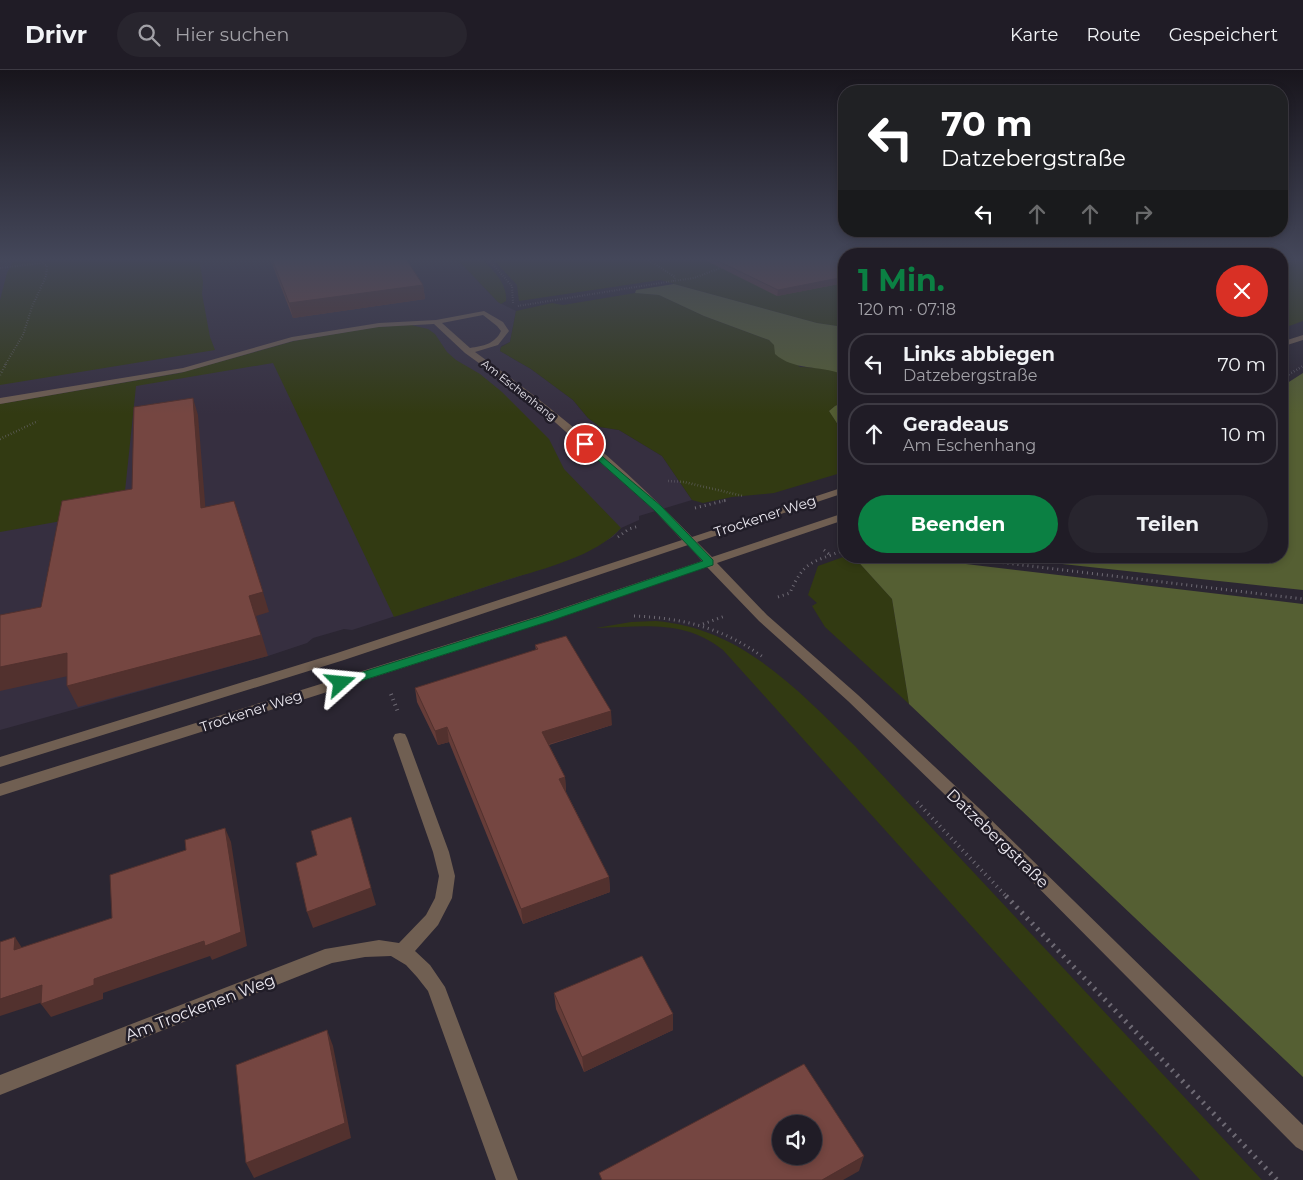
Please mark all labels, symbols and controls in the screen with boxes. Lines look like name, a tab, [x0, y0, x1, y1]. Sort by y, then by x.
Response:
search box	[117, 12, 467, 57]
text: Drivr	[25, 20, 87, 49]
icon: search	[135, 21, 163, 49]
text: Hier suchen	[175, 23, 289, 46]
text: Karte	[1010, 24, 1058, 46]
text: Route	[1086, 24, 1141, 46]
text: Gespeichert	[1169, 24, 1278, 46]
text: 70 m	[941, 102, 1032, 145]
icon: left	[858, 105, 923, 170]
text: Datzebergstraße	[941, 145, 1126, 172]
icon: left	[970, 200, 998, 228]
icon: ahead	[1023, 200, 1051, 228]
icon: ahead	[1076, 200, 1104, 228]
icon: right	[1129, 200, 1157, 228]
text: 1 Min.	[858, 262, 945, 299]
button: close	[1216, 265, 1268, 317]
text: 120 m · 07:18	[858, 300, 956, 319]
text: Links abbiegen	[903, 343, 1055, 366]
icon: left	[860, 350, 888, 378]
text: 70 m	[1217, 353, 1266, 376]
street label: Am Eschenhang	[479, 356, 559, 424]
text: Datzebergstraße	[903, 366, 1037, 385]
text: Geradeaus	[903, 413, 1009, 436]
icon: ahead	[860, 420, 888, 448]
pin	[564, 423, 606, 465]
text: 10 m	[1221, 423, 1266, 446]
icon: arrive	[571, 430, 599, 458]
text: Am Eschenhang	[903, 436, 1036, 455]
street label: Trockener Weg	[712, 491, 818, 541]
button: Beenden	[858, 495, 1058, 553]
button: Teilen	[1068, 495, 1268, 553]
position arrow	[314, 656, 366, 708]
street label: Trockener Weg	[198, 686, 304, 736]
street label: Datzebergstraße	[943, 785, 1053, 892]
street label: Am Trockenen Weg	[123, 970, 278, 1045]
map controls	[772, 1115, 822, 1165]
button: sound	[772, 1115, 822, 1165]

